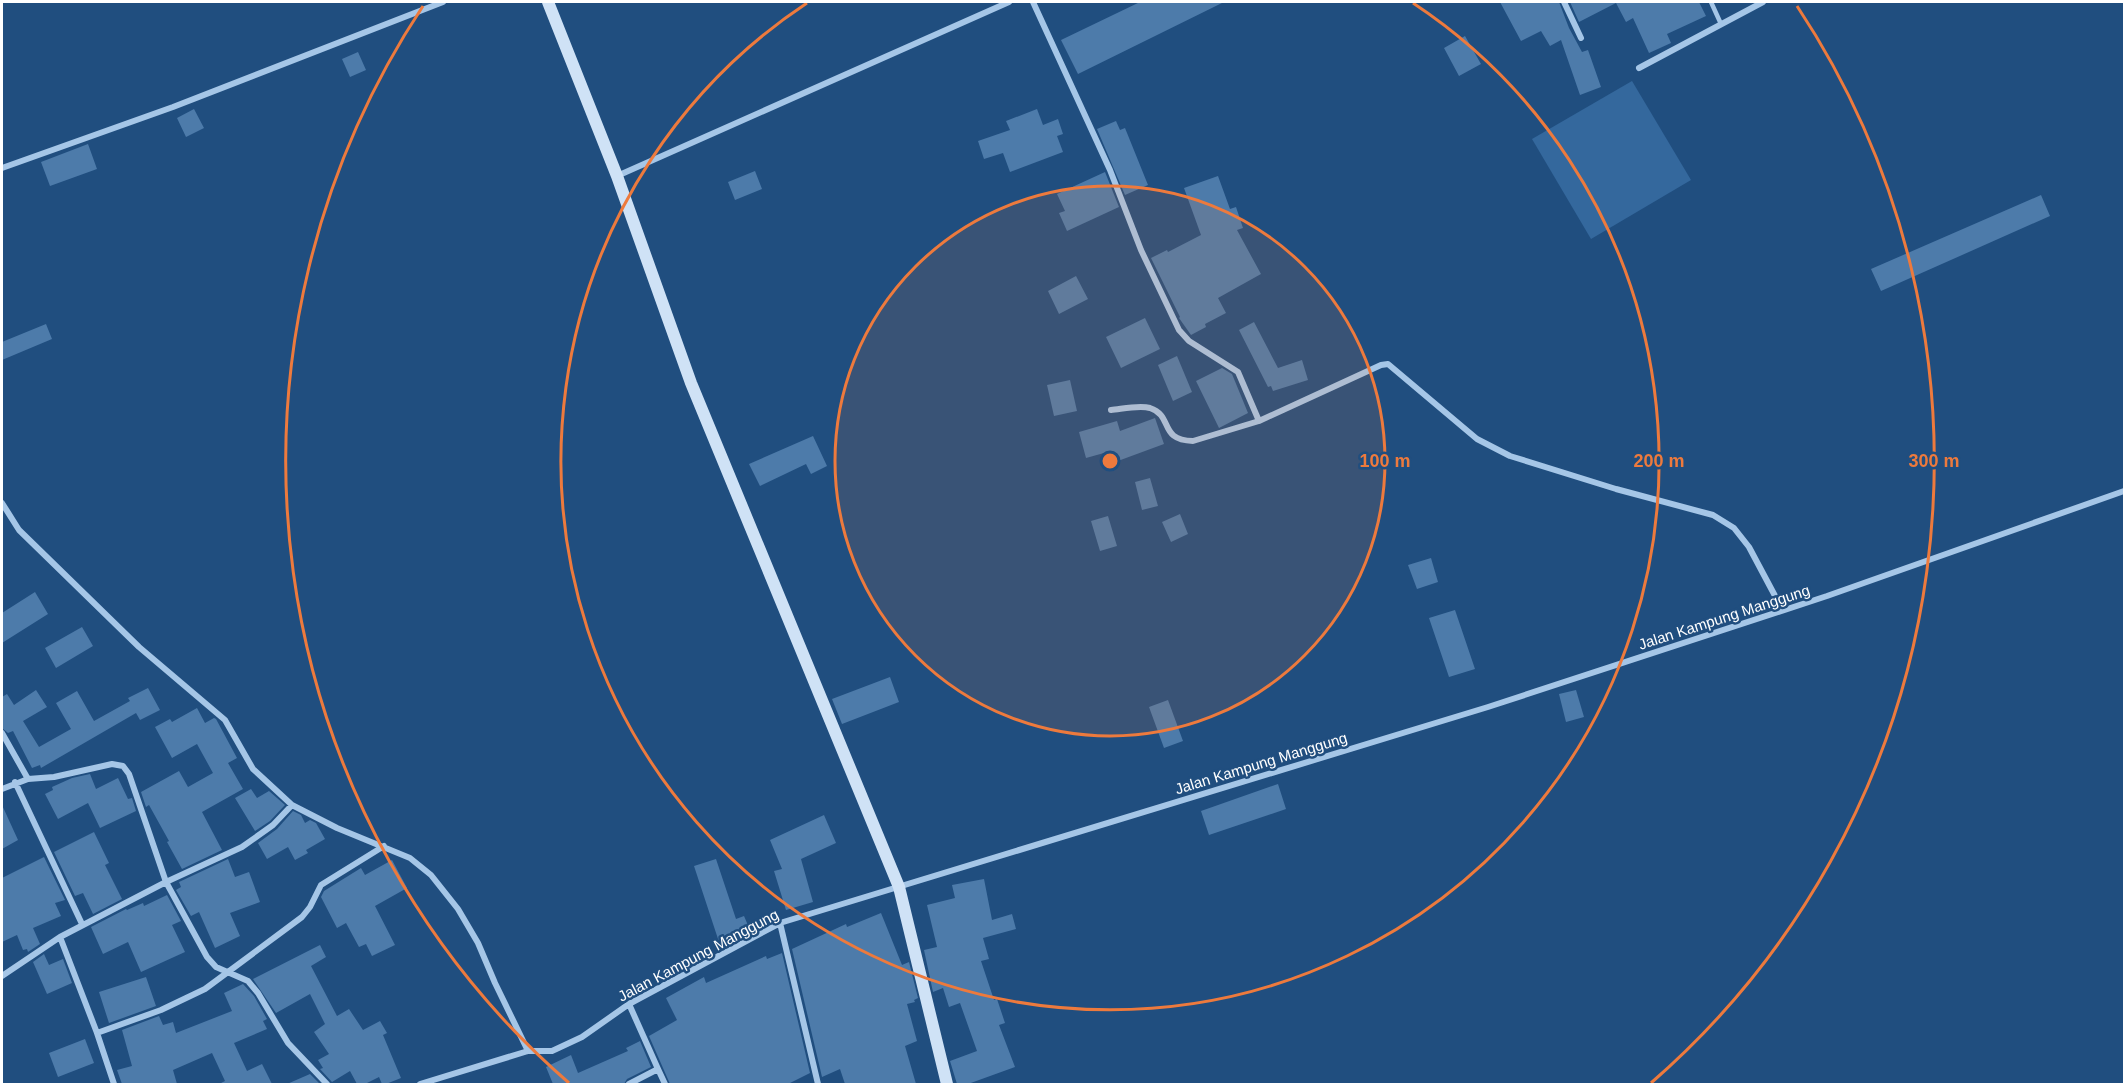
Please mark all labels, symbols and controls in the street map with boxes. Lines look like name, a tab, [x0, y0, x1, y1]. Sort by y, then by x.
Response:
centre of rings	[1100, 451, 1120, 471]
text: 100 m	[1359, 451, 1411, 471]
text: 200 m	[1633, 451, 1685, 471]
text: 300 m	[1908, 451, 1960, 471]
street label: Jalan Kampung Manggung	[1636, 581, 1812, 653]
street label: Jalan Kampung Manggung	[1173, 729, 1349, 797]
street label: Jalan Kampung Manggung	[615, 905, 781, 1005]

